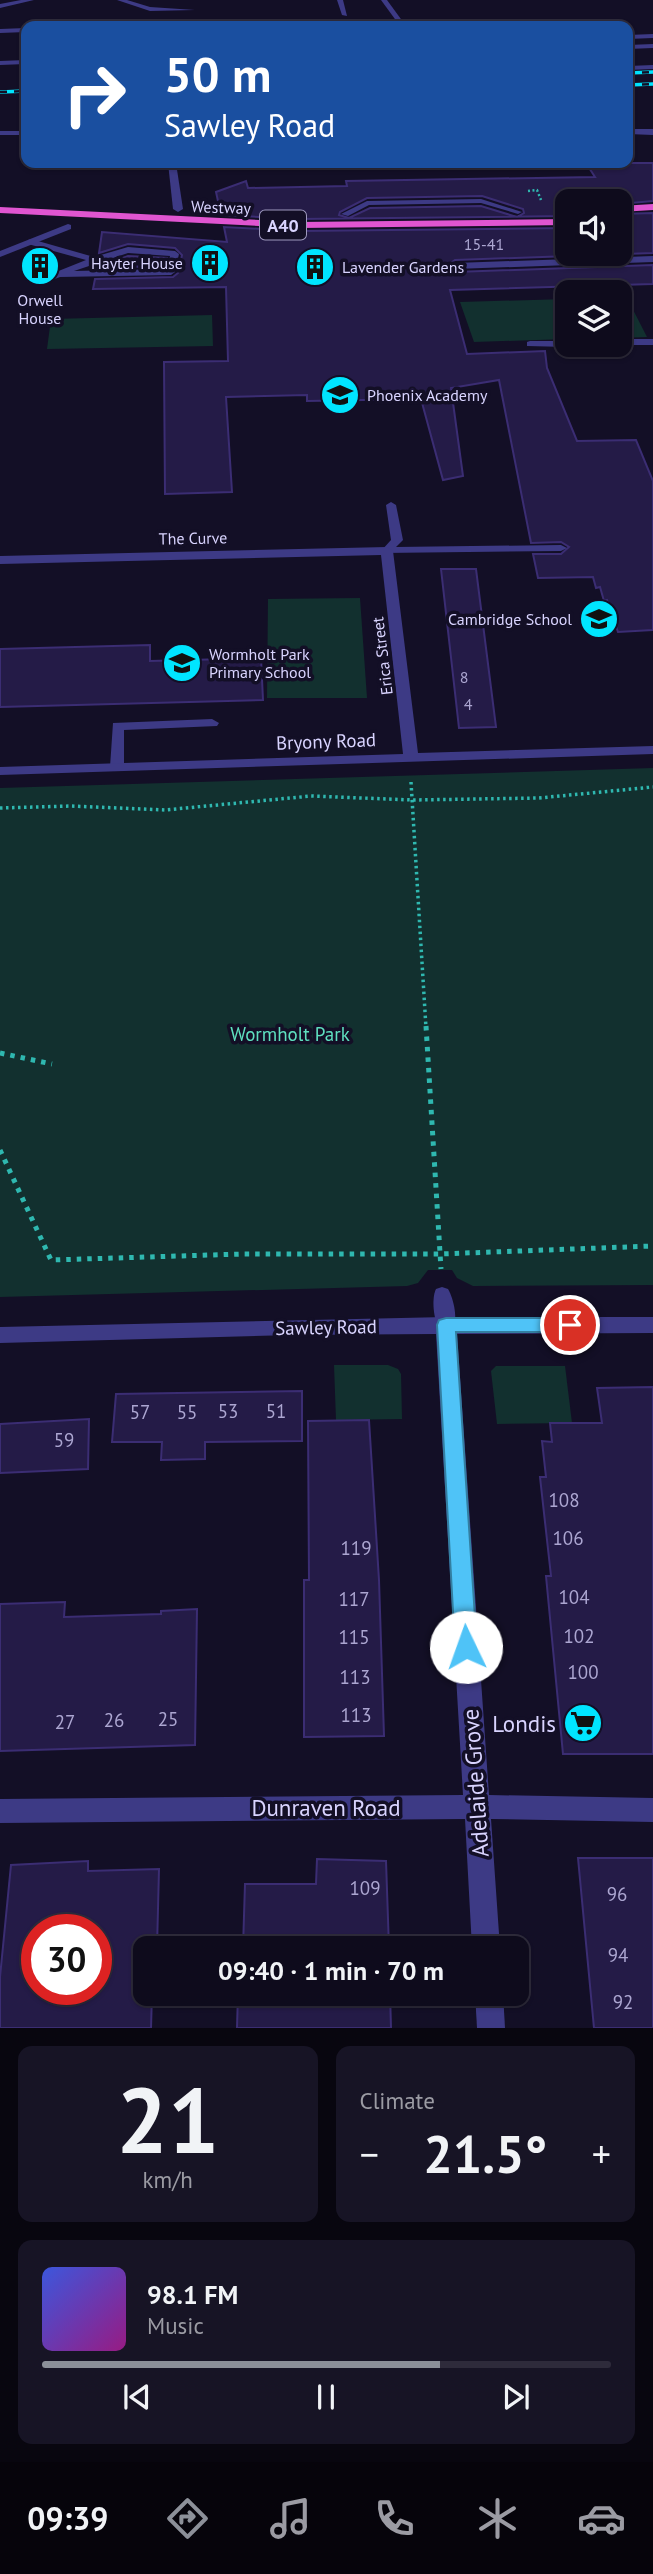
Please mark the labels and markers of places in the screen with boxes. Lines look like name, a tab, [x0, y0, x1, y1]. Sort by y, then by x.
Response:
building icon: Hayter House	[189, 242, 231, 284]
building icon: Orwell House	[19, 245, 61, 287]
building icon: Lavender Gardens	[294, 246, 336, 288]
place label: Hayter House	[91, 253, 183, 273]
place label: Lavender Gardens	[342, 257, 464, 277]
place label: Orwell House	[17, 290, 63, 328]
school or university icon: Phoenix Academy	[319, 374, 361, 416]
place label: Phoenix Academy	[367, 385, 488, 405]
school or university icon: Cambridge School	[578, 598, 620, 640]
place label: Cambridge School	[448, 609, 572, 629]
school or university icon: Wormholt Park Primary School	[161, 642, 203, 684]
place label: Wormholt Park Primary School	[209, 644, 311, 682]
pin	[540, 1295, 600, 1355]
supermarket icon: Londis	[562, 1702, 604, 1744]
place label: Londis	[492, 1709, 556, 1738]

